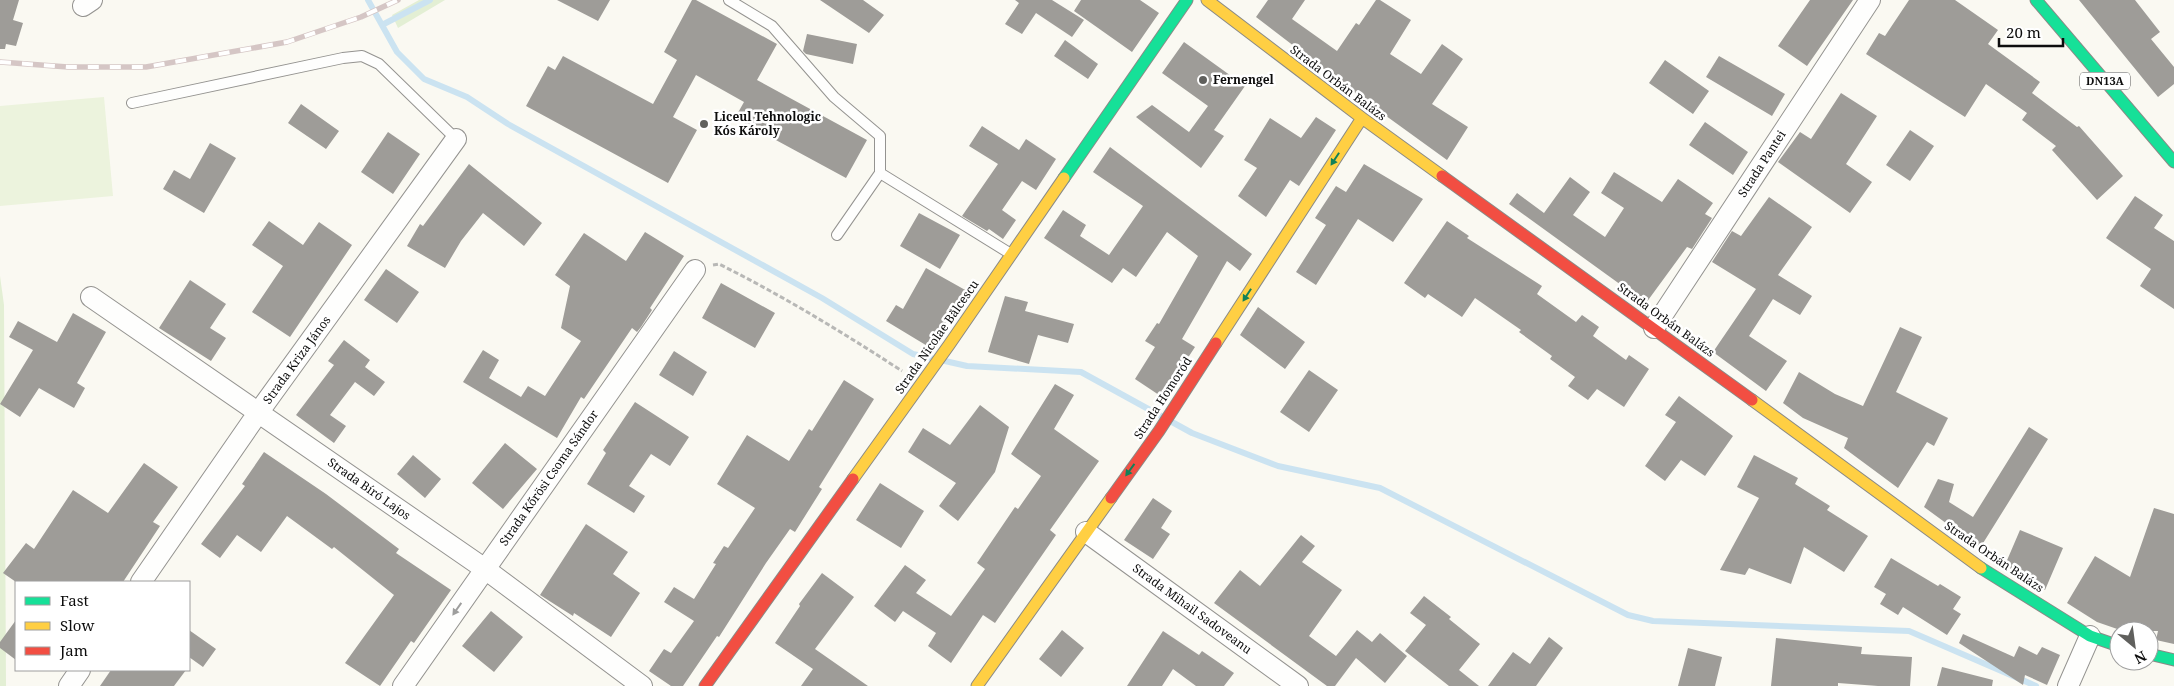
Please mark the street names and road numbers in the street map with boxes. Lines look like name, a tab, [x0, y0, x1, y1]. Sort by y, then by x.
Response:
street label: Strada Orbán Balázs	[1287, 41, 1390, 124]
road number: DN13A	[2080, 72, 2130, 90]
street label: Strada Pantei	[1734, 127, 1790, 200]
street label: Strada Nicolae Bălcescu	[891, 276, 983, 397]
street label: Strada Orbán Balázs	[1614, 279, 1718, 361]
street label: Strada Kriza János	[259, 312, 334, 407]
street label: Strada Homoród	[1130, 353, 1196, 442]
street label: Strada Kőrösi Csoma Sándor	[495, 406, 602, 549]
street label: Strada Bíró Lajos	[324, 454, 414, 524]
street label: Strada Orbán Balázs	[1941, 517, 2047, 596]
street label: Strada Mihail Sadoveanu	[1129, 560, 1256, 658]

